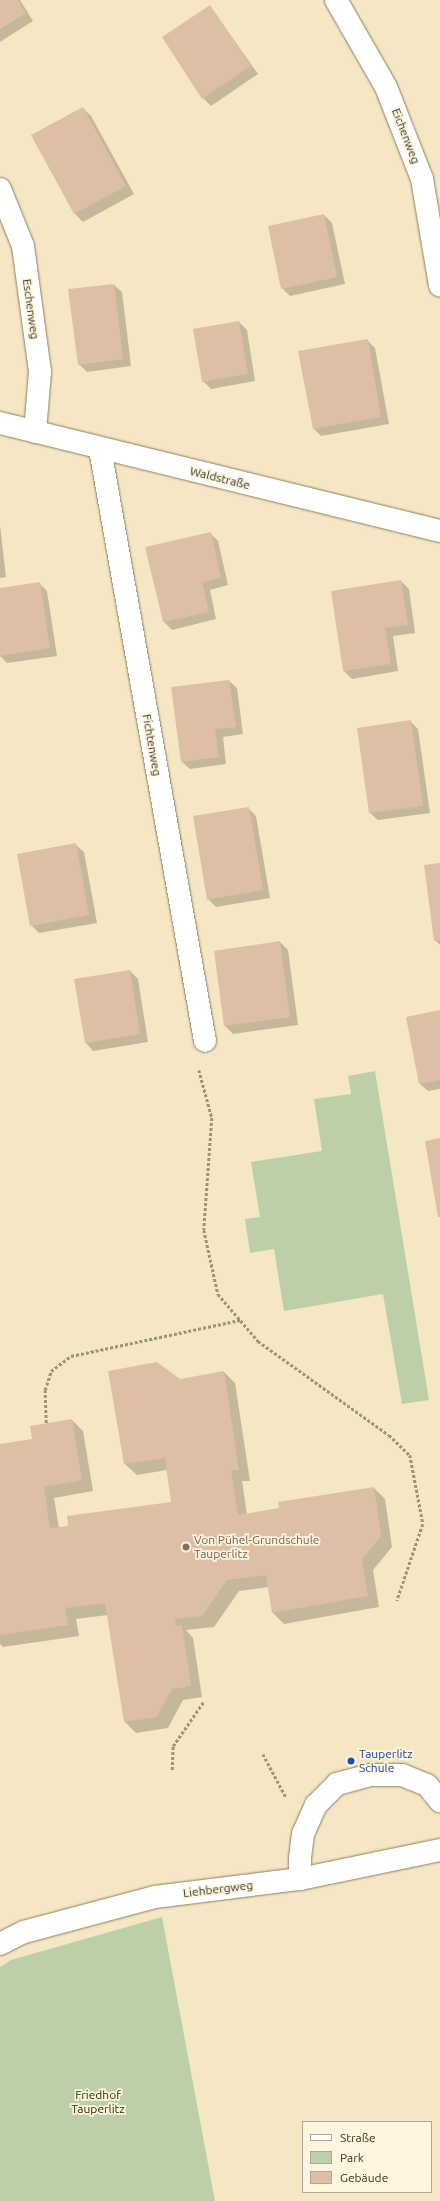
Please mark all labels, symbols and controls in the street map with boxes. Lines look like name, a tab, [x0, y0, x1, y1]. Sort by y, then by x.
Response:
street label: Eichenweg	[389, 106, 423, 166]
street label: Eschenweg	[20, 278, 42, 340]
street label: Waldstraße	[188, 464, 252, 492]
street label: Fichtenweg	[139, 713, 165, 777]
place label: Von Pühel-Grundschule Tauperlitz	[194, 1533, 319, 1561]
marker: Von Pühel-Grundschule Tauperlitz	[181, 1542, 191, 1552]
place label: Tauperlitz Schule	[359, 1747, 413, 1775]
marker: Tauperlitz Schule	[346, 1756, 356, 1766]
street label: Liehbergweg	[182, 1878, 254, 1900]
park label: Friedhof Tauperlitz	[71, 2088, 125, 2116]
legend	[302, 2121, 432, 2193]
text: Straße	[340, 2131, 376, 2144]
text: Park	[340, 2151, 364, 2164]
text: Gebäude	[340, 2171, 388, 2184]

